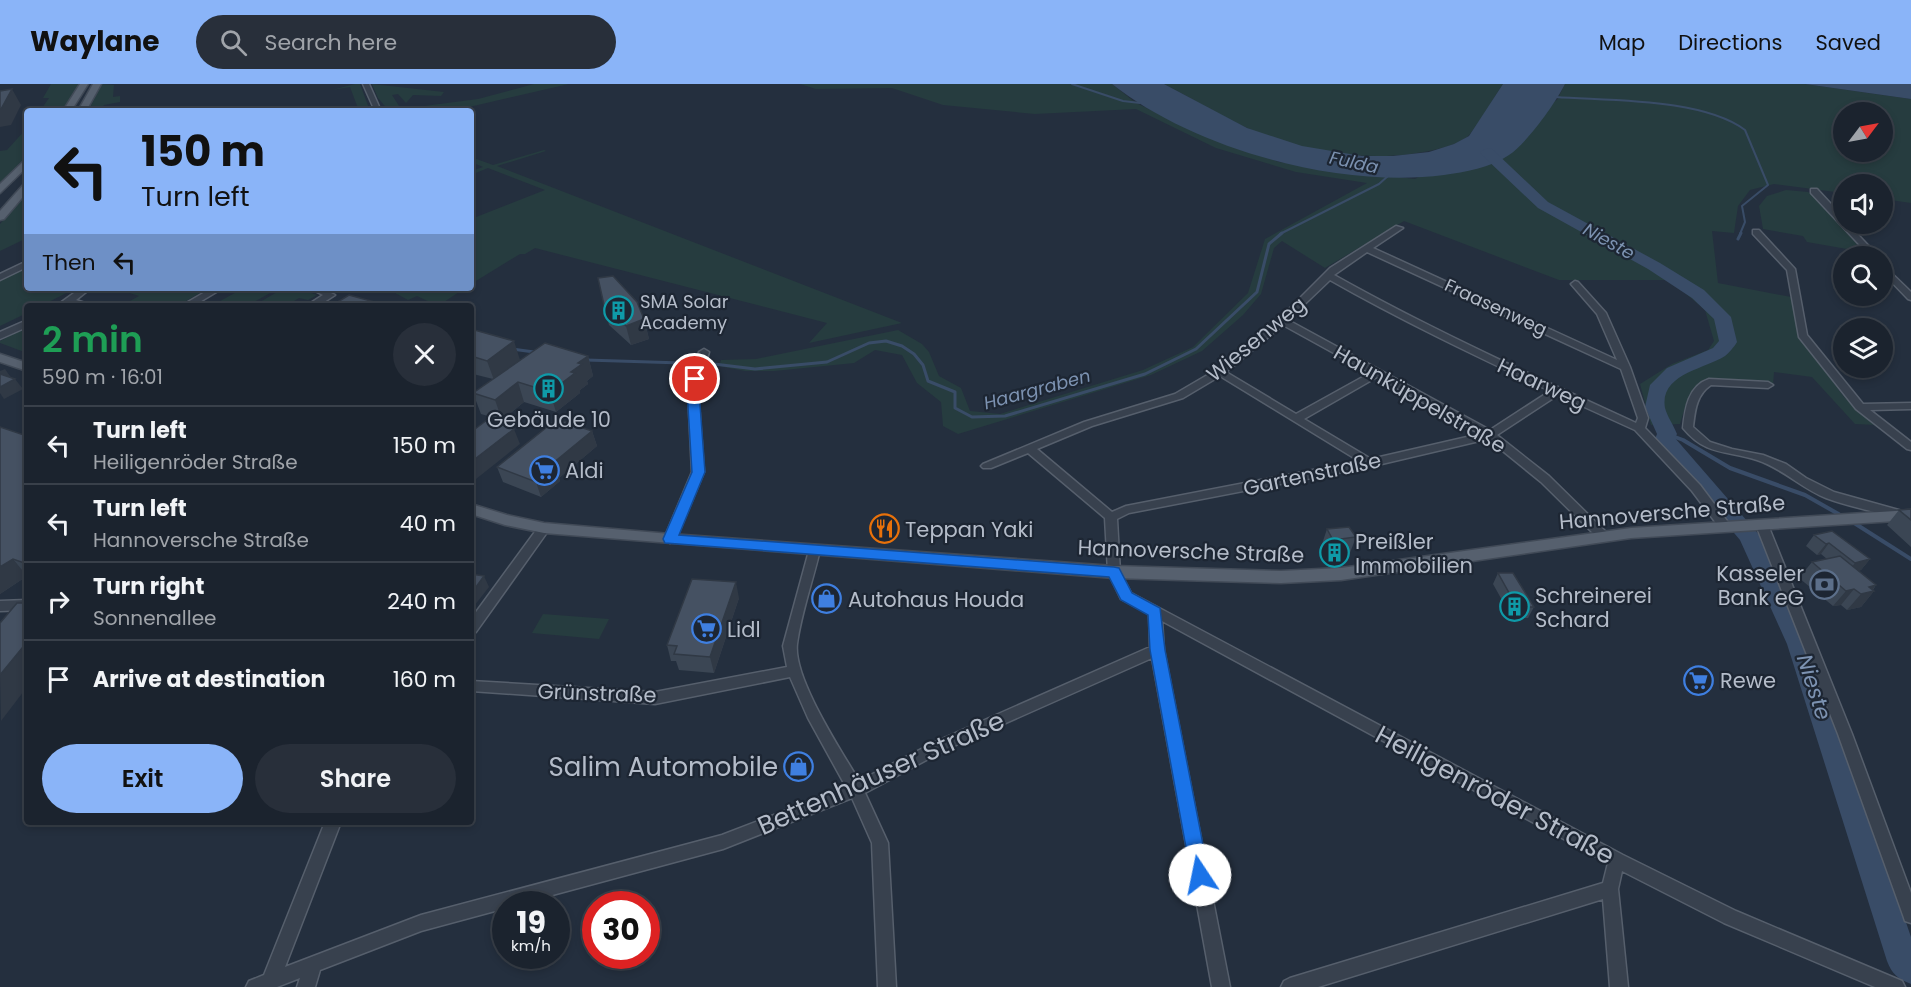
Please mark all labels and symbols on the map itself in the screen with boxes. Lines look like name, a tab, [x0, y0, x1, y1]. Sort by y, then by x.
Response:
north arrow	[1833, 102, 1893, 162]
water label: Fulda	[1327, 145, 1381, 179]
water label: Nieste	[1579, 217, 1639, 265]
street label: Fraasenweg	[1441, 272, 1551, 342]
place label: SMA Solar Academy	[640, 289, 729, 335]
street label: Wiesenweg	[1200, 290, 1312, 388]
building icon: SMA Solar Academy	[603, 295, 635, 327]
street label: Haunküppelstraße	[1329, 338, 1511, 460]
street label: Haarweg	[1493, 351, 1591, 417]
pin	[669, 353, 720, 404]
water label: Haargraben	[981, 363, 1093, 415]
building icon: Gebäude 10	[533, 372, 565, 404]
place label: Gebäude 10	[487, 405, 611, 434]
street label: Gartenstraße	[1240, 445, 1384, 503]
supermarket icon: Aldi	[528, 454, 560, 486]
place label: Aldi	[565, 456, 604, 485]
street label: Hannoversche Straße	[1558, 488, 1786, 536]
restaurant icon: Teppan Yaki	[868, 513, 900, 545]
place label: Teppan Yaki	[905, 515, 1033, 544]
place label: Preißler Immobilien	[1355, 527, 1473, 580]
street label: Hannoversche Straße	[1077, 533, 1305, 569]
building icon: Preißler Immobilien	[1318, 537, 1350, 569]
place label: Kasseler Bank eG	[1716, 559, 1804, 612]
bank icon: Kasseler Bank eG	[1809, 569, 1841, 601]
place label: Schreinerei Schard	[1535, 581, 1652, 634]
shop icon: Autohaus Houda	[811, 583, 843, 615]
place label: Autohaus Houda	[848, 585, 1024, 614]
building icon: Schreinerei Schard	[1498, 591, 1530, 623]
supermarket icon: Lidl	[690, 613, 722, 645]
place label: Lidl	[727, 615, 761, 644]
water label: Nieste	[1789, 650, 1839, 724]
supermarket icon: Rewe	[1683, 664, 1715, 696]
place label: Rewe	[1720, 666, 1776, 695]
street label: Grünstraße	[537, 676, 657, 710]
street label: Bettenhäuser Straße	[752, 702, 1010, 844]
street label: Heiligenröder Straße	[1369, 717, 1621, 873]
place label: Salim Automobile	[548, 749, 778, 785]
shop icon: Salim Automobile	[783, 751, 815, 783]
position arrow	[1168, 843, 1232, 907]
speed limit sign: 30	[582, 891, 660, 969]

